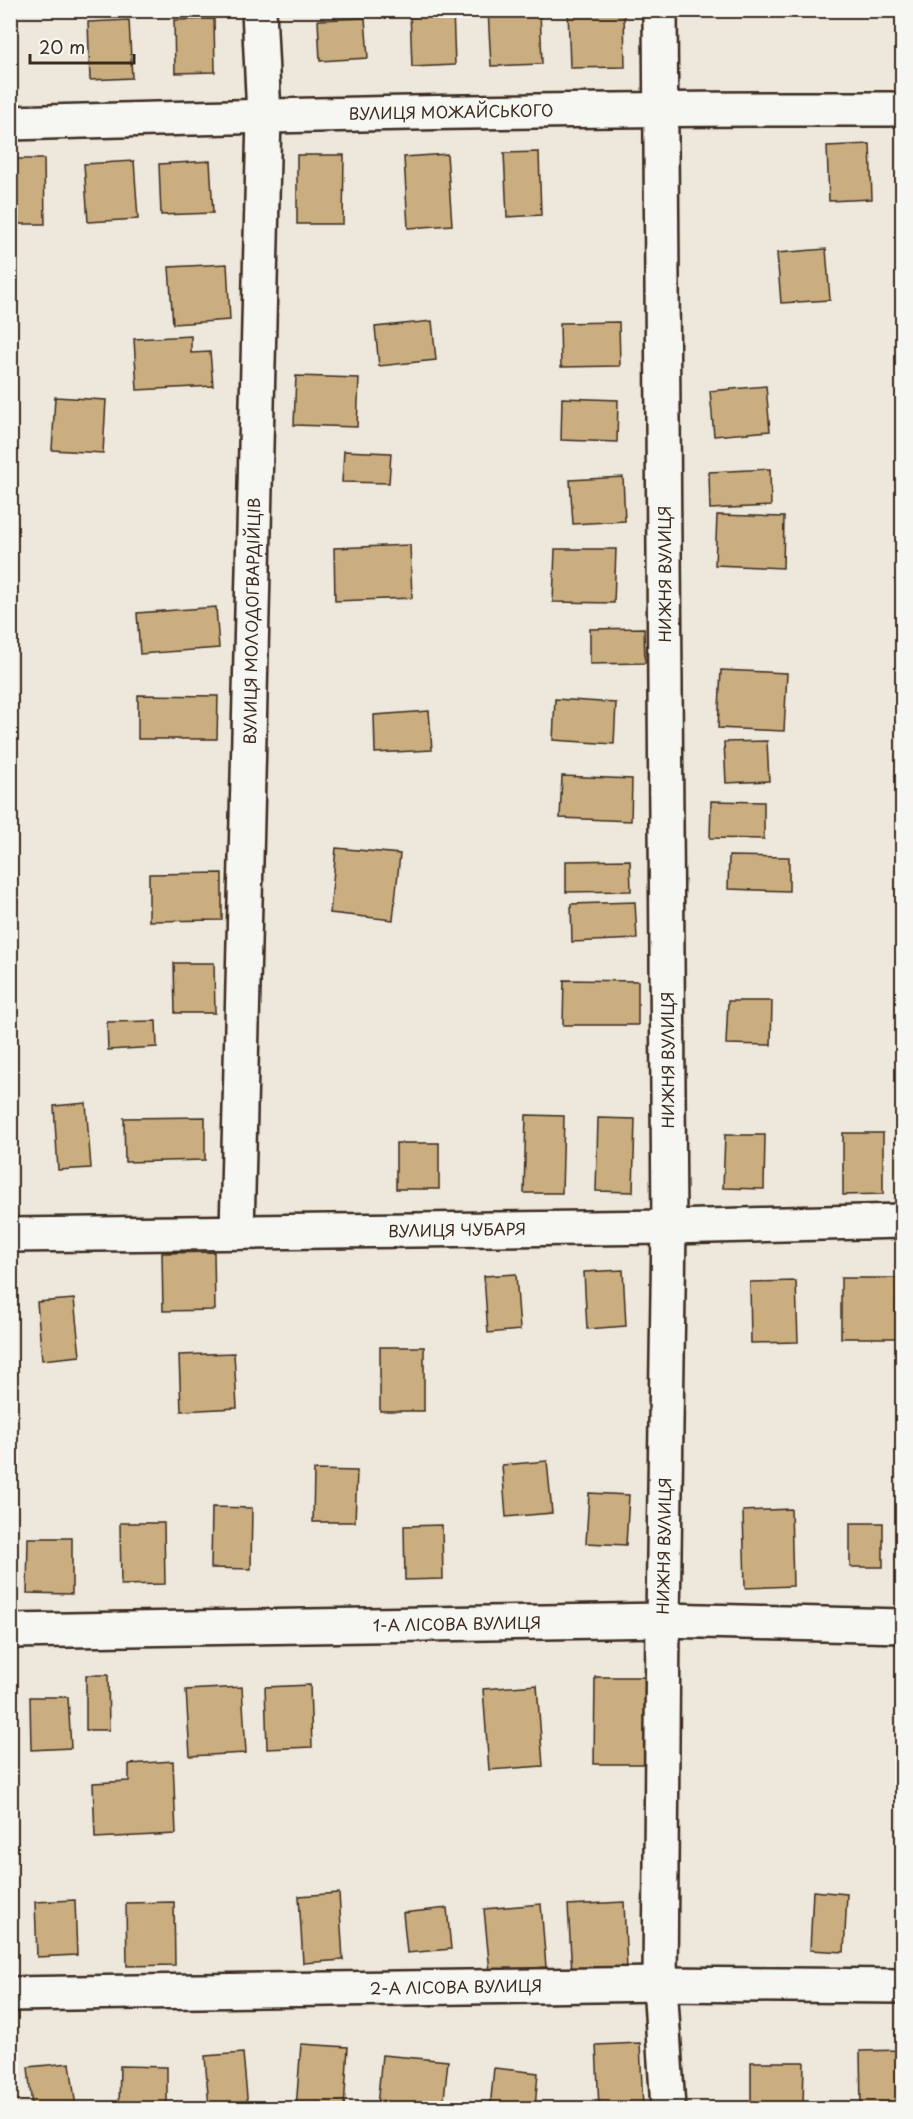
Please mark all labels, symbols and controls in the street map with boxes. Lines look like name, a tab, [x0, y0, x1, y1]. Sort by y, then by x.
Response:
scale bar	[30, 27, 134, 65]
text: 20 m	[39, 33, 85, 60]
street label: ВУЛИЦЯ МОЖАЙСЬКОГО	[348, 97, 554, 125]
street label: ВУЛИЦЯ МОЛОДОГВАРДІЙЦІВ	[237, 497, 265, 745]
street label: НИЖНЯ ВУЛИЦЯ	[652, 505, 676, 643]
street label: НИЖНЯ ВУЛИЦЯ	[655, 991, 679, 1129]
street label: ВУЛИЦЯ ЧУБАРЯ	[388, 1216, 526, 1242]
street label: НИЖНЯ ВУЛИЦЯ	[650, 1477, 676, 1615]
street label: 1-А ЛІСОВА ВУЛИЦЯ	[373, 1610, 541, 1636]
street label: 2-А ЛІСОВА ВУЛИЦЯ	[370, 1972, 542, 2000]

